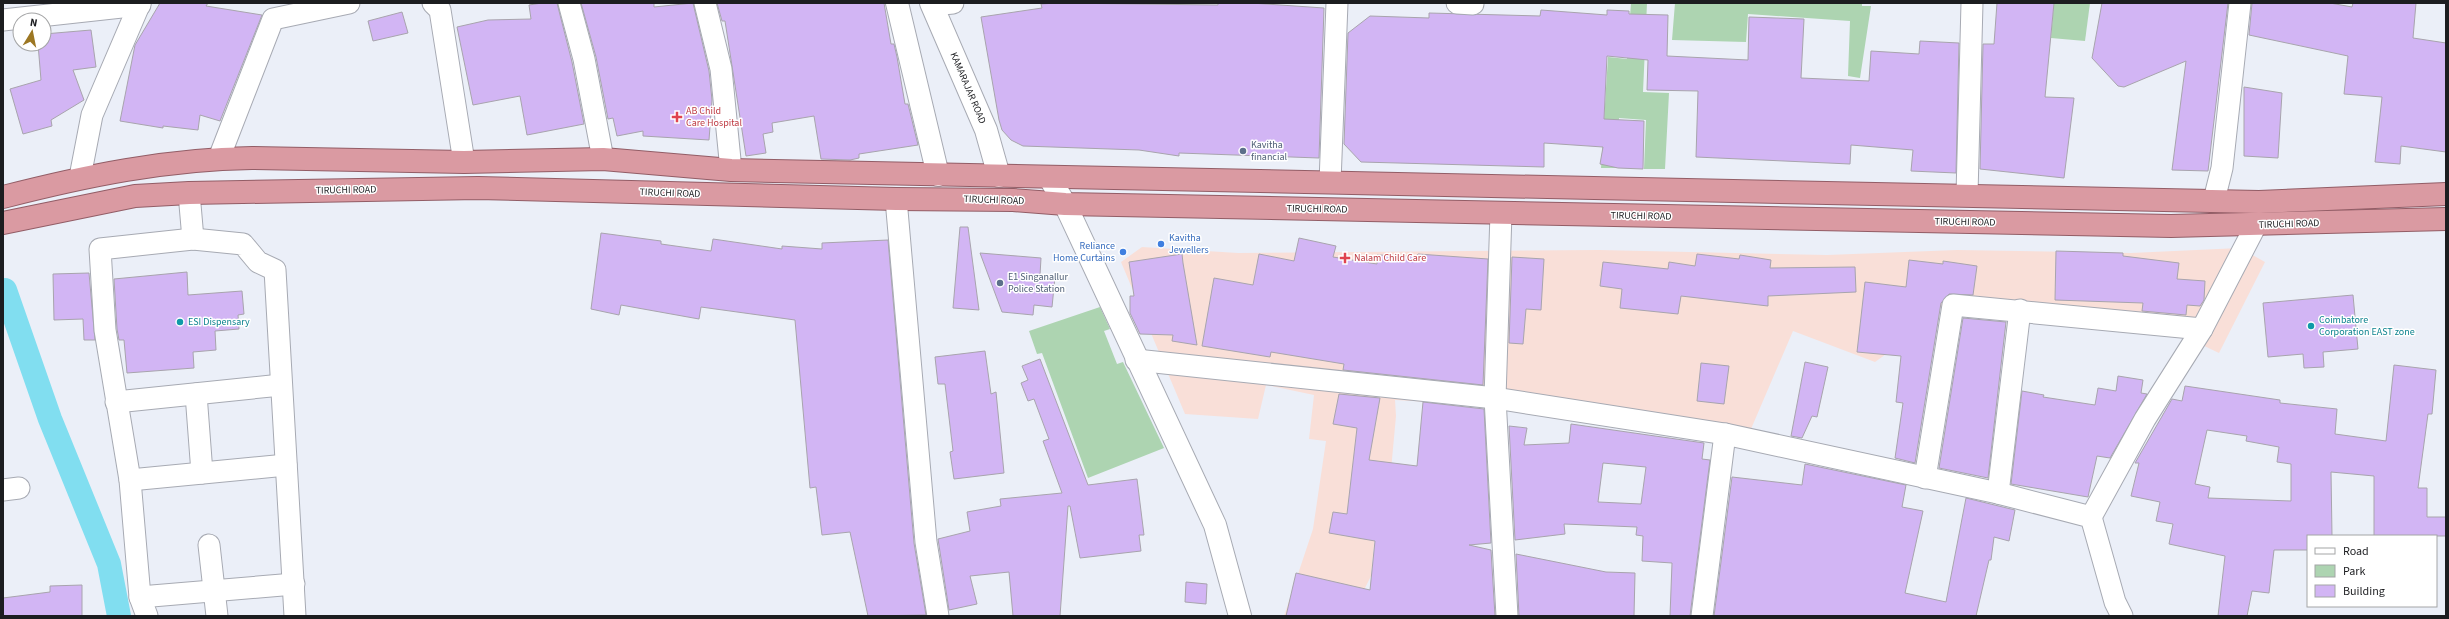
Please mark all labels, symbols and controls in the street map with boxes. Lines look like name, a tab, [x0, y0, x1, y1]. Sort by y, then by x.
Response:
north arrow	[12, 12, 52, 52]
text: N	[29, 15, 39, 31]
street label: KAMARAJAR ROAD	[947, 50, 989, 126]
place label: AB Child Care Hospital	[686, 104, 742, 130]
marker: AB Child Care Hospital	[671, 111, 683, 123]
place label: Kavitha financial	[1251, 138, 1287, 164]
marker: Kavitha financial	[1238, 146, 1248, 156]
street label: TIRUCHI ROAD	[315, 182, 377, 198]
street label: TIRUCHI ROAD	[639, 185, 701, 201]
street label: TIRUCHI ROAD	[963, 192, 1025, 208]
street label: TIRUCHI ROAD	[1286, 201, 1348, 217]
street label: TIRUCHI ROAD	[1610, 208, 1672, 224]
street label: TIRUCHI ROAD	[1934, 214, 1996, 230]
street label: TIRUCHI ROAD	[2258, 216, 2320, 232]
place label: Kavitha Jewellers	[1169, 231, 1209, 257]
place label: Reliance Home Curtains	[1053, 239, 1115, 265]
marker: Kavitha Jewellers	[1156, 239, 1166, 249]
marker: Reliance Home Curtains	[1118, 247, 1128, 257]
place label: Nalam Child Care	[1354, 251, 1426, 265]
marker: Nalam Child Care	[1339, 252, 1351, 264]
place label: E1 Singanallur Police Station	[1008, 270, 1068, 296]
marker: E1 Singanallur Police Station	[995, 278, 1005, 288]
place label: Coimbatore Corporation EAST zone	[2319, 313, 2415, 339]
place label: ESI Dispensary	[188, 315, 250, 329]
marker: ESI Dispensary	[175, 317, 185, 327]
marker: Coimbatore Corporation EAST zone	[2306, 321, 2316, 331]
legend	[2307, 535, 2437, 607]
text: Road	[2343, 543, 2369, 560]
text: Park	[2343, 563, 2365, 580]
text: Building	[2343, 583, 2385, 600]

